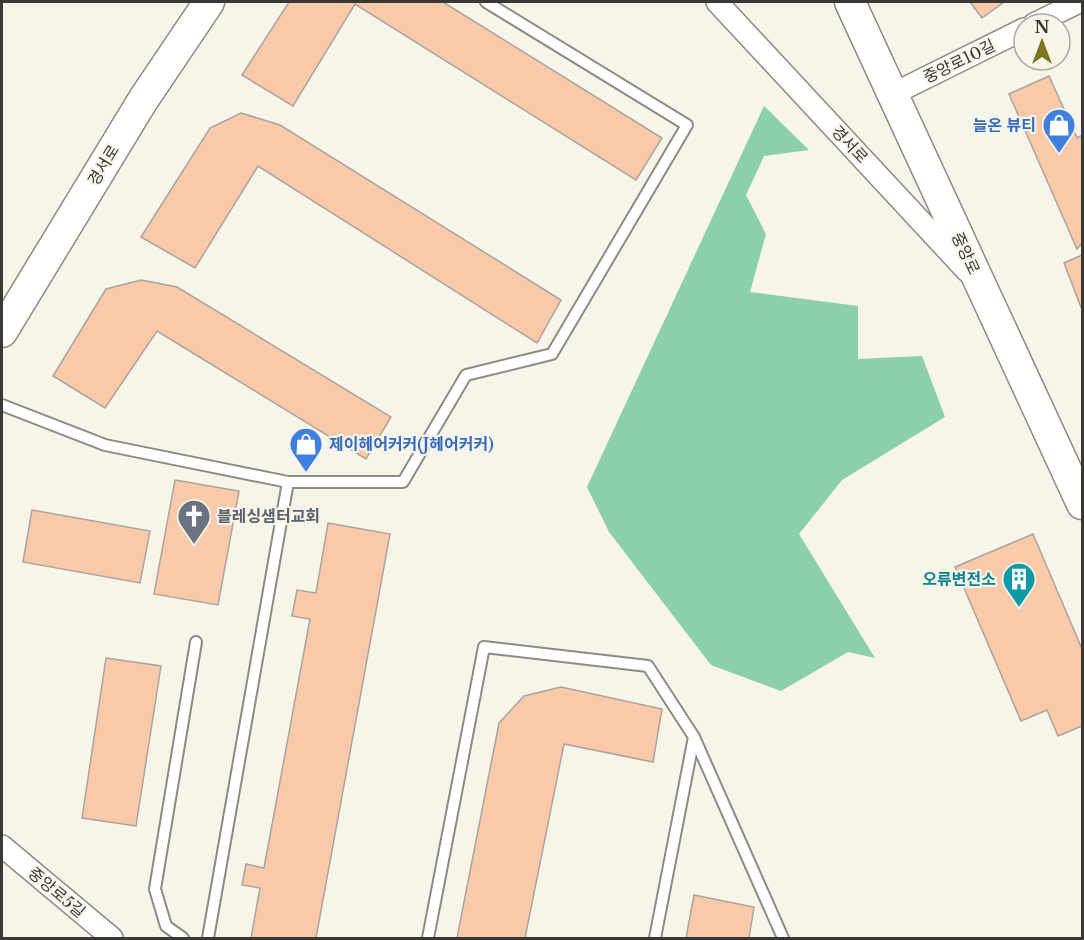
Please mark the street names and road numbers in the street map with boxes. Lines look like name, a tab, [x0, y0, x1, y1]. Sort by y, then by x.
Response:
street label: 중앙로10길	[920, 35, 998, 87]
street label: 경서로	[828, 121, 873, 167]
street label: 경서로	[83, 141, 123, 189]
street label: 중앙로	[948, 229, 985, 277]
street label: 중앙로5길	[25, 862, 89, 922]

